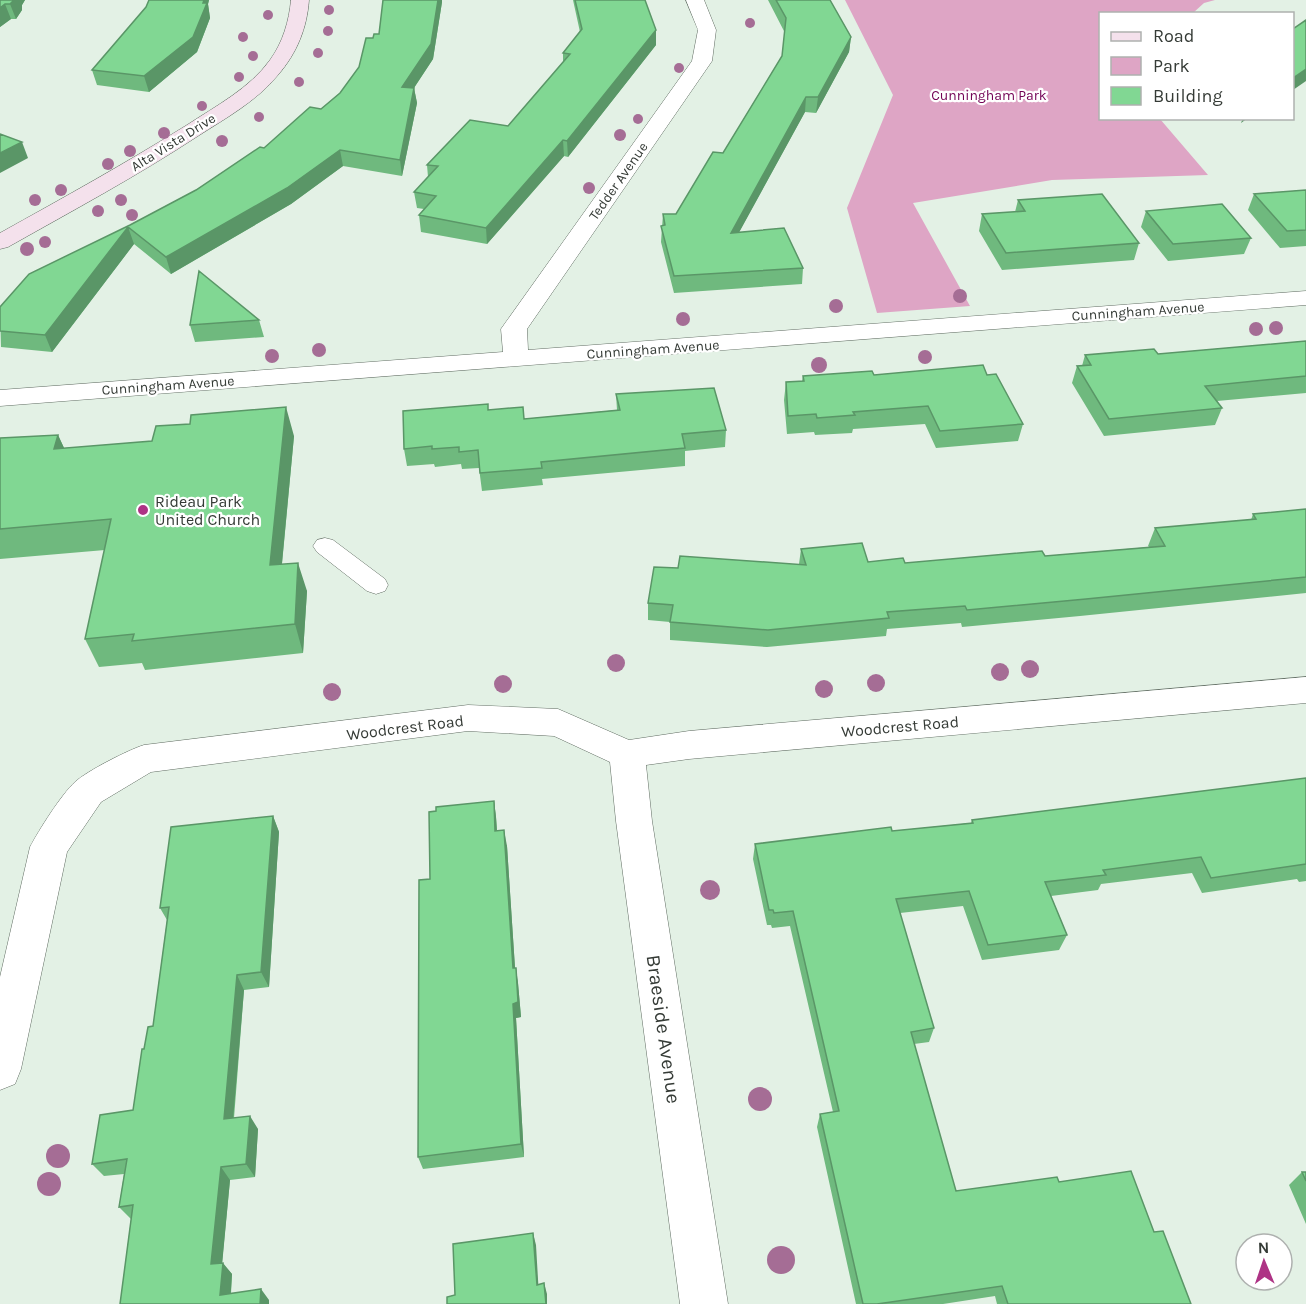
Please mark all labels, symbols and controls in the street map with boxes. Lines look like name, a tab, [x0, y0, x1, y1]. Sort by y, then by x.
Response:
legend	[1099, 12, 1294, 120]
text: Road	[1153, 25, 1194, 47]
text: Park	[1153, 55, 1190, 77]
text: Building	[1153, 85, 1223, 107]
park label: Cunningham Park	[931, 87, 1047, 104]
street label: Alta Vista Drive	[128, 110, 219, 175]
street label: Tedder Avenue	[585, 139, 652, 224]
street label: Cunningham Avenue	[1071, 298, 1205, 325]
street label: Cunningham Avenue	[586, 336, 720, 363]
street label: Cunningham Avenue	[101, 372, 235, 399]
place label: Rideau Park United Church	[155, 492, 260, 529]
marker: Rideau Park United Church	[136, 503, 150, 517]
street label: Woodcrest Road	[345, 711, 465, 744]
street label: Woodcrest Road	[840, 712, 960, 741]
street label: Braeside Avenue	[642, 953, 685, 1105]
north arrow	[1234, 1232, 1294, 1292]
text: N	[1257, 1238, 1270, 1257]

